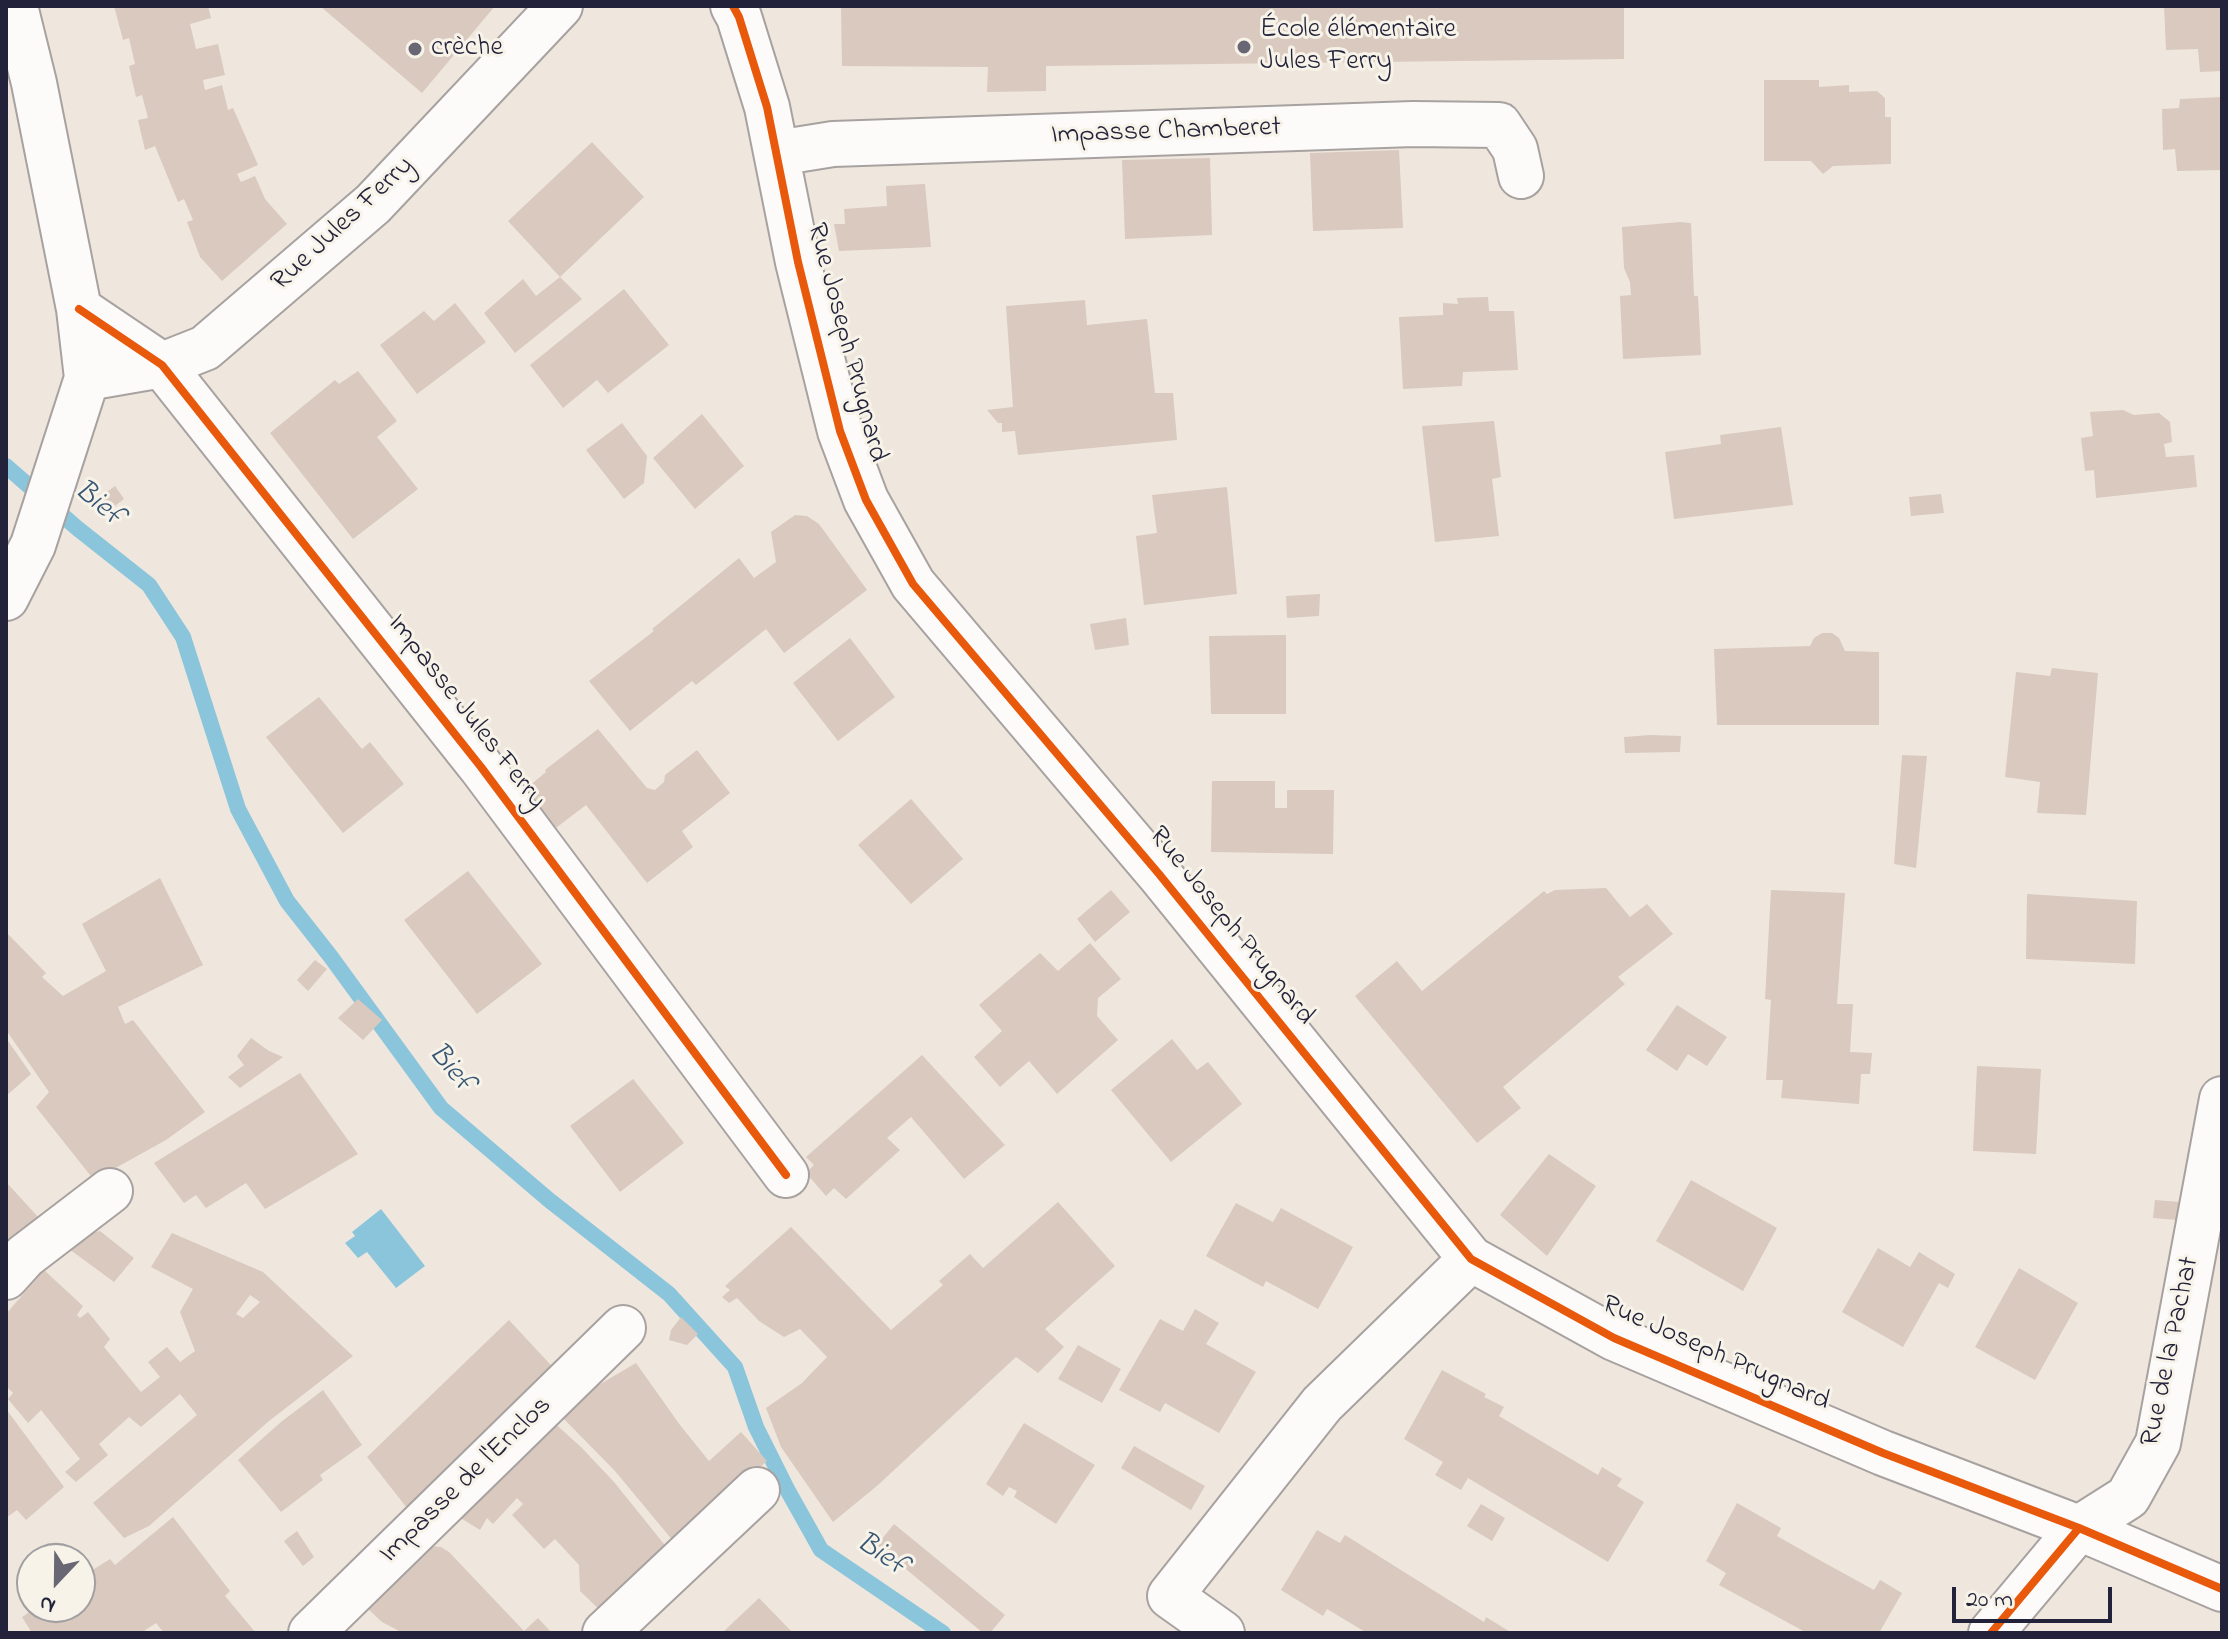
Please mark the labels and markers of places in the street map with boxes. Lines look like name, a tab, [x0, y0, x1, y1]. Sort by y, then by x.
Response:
place label: École élémentaire Jules Ferry	[1260, 14, 1456, 80]
place label: crèche	[431, 32, 503, 66]
marker: École élémentaire Jules Ferry	[1235, 38, 1253, 56]
marker: crèche	[406, 40, 424, 58]

